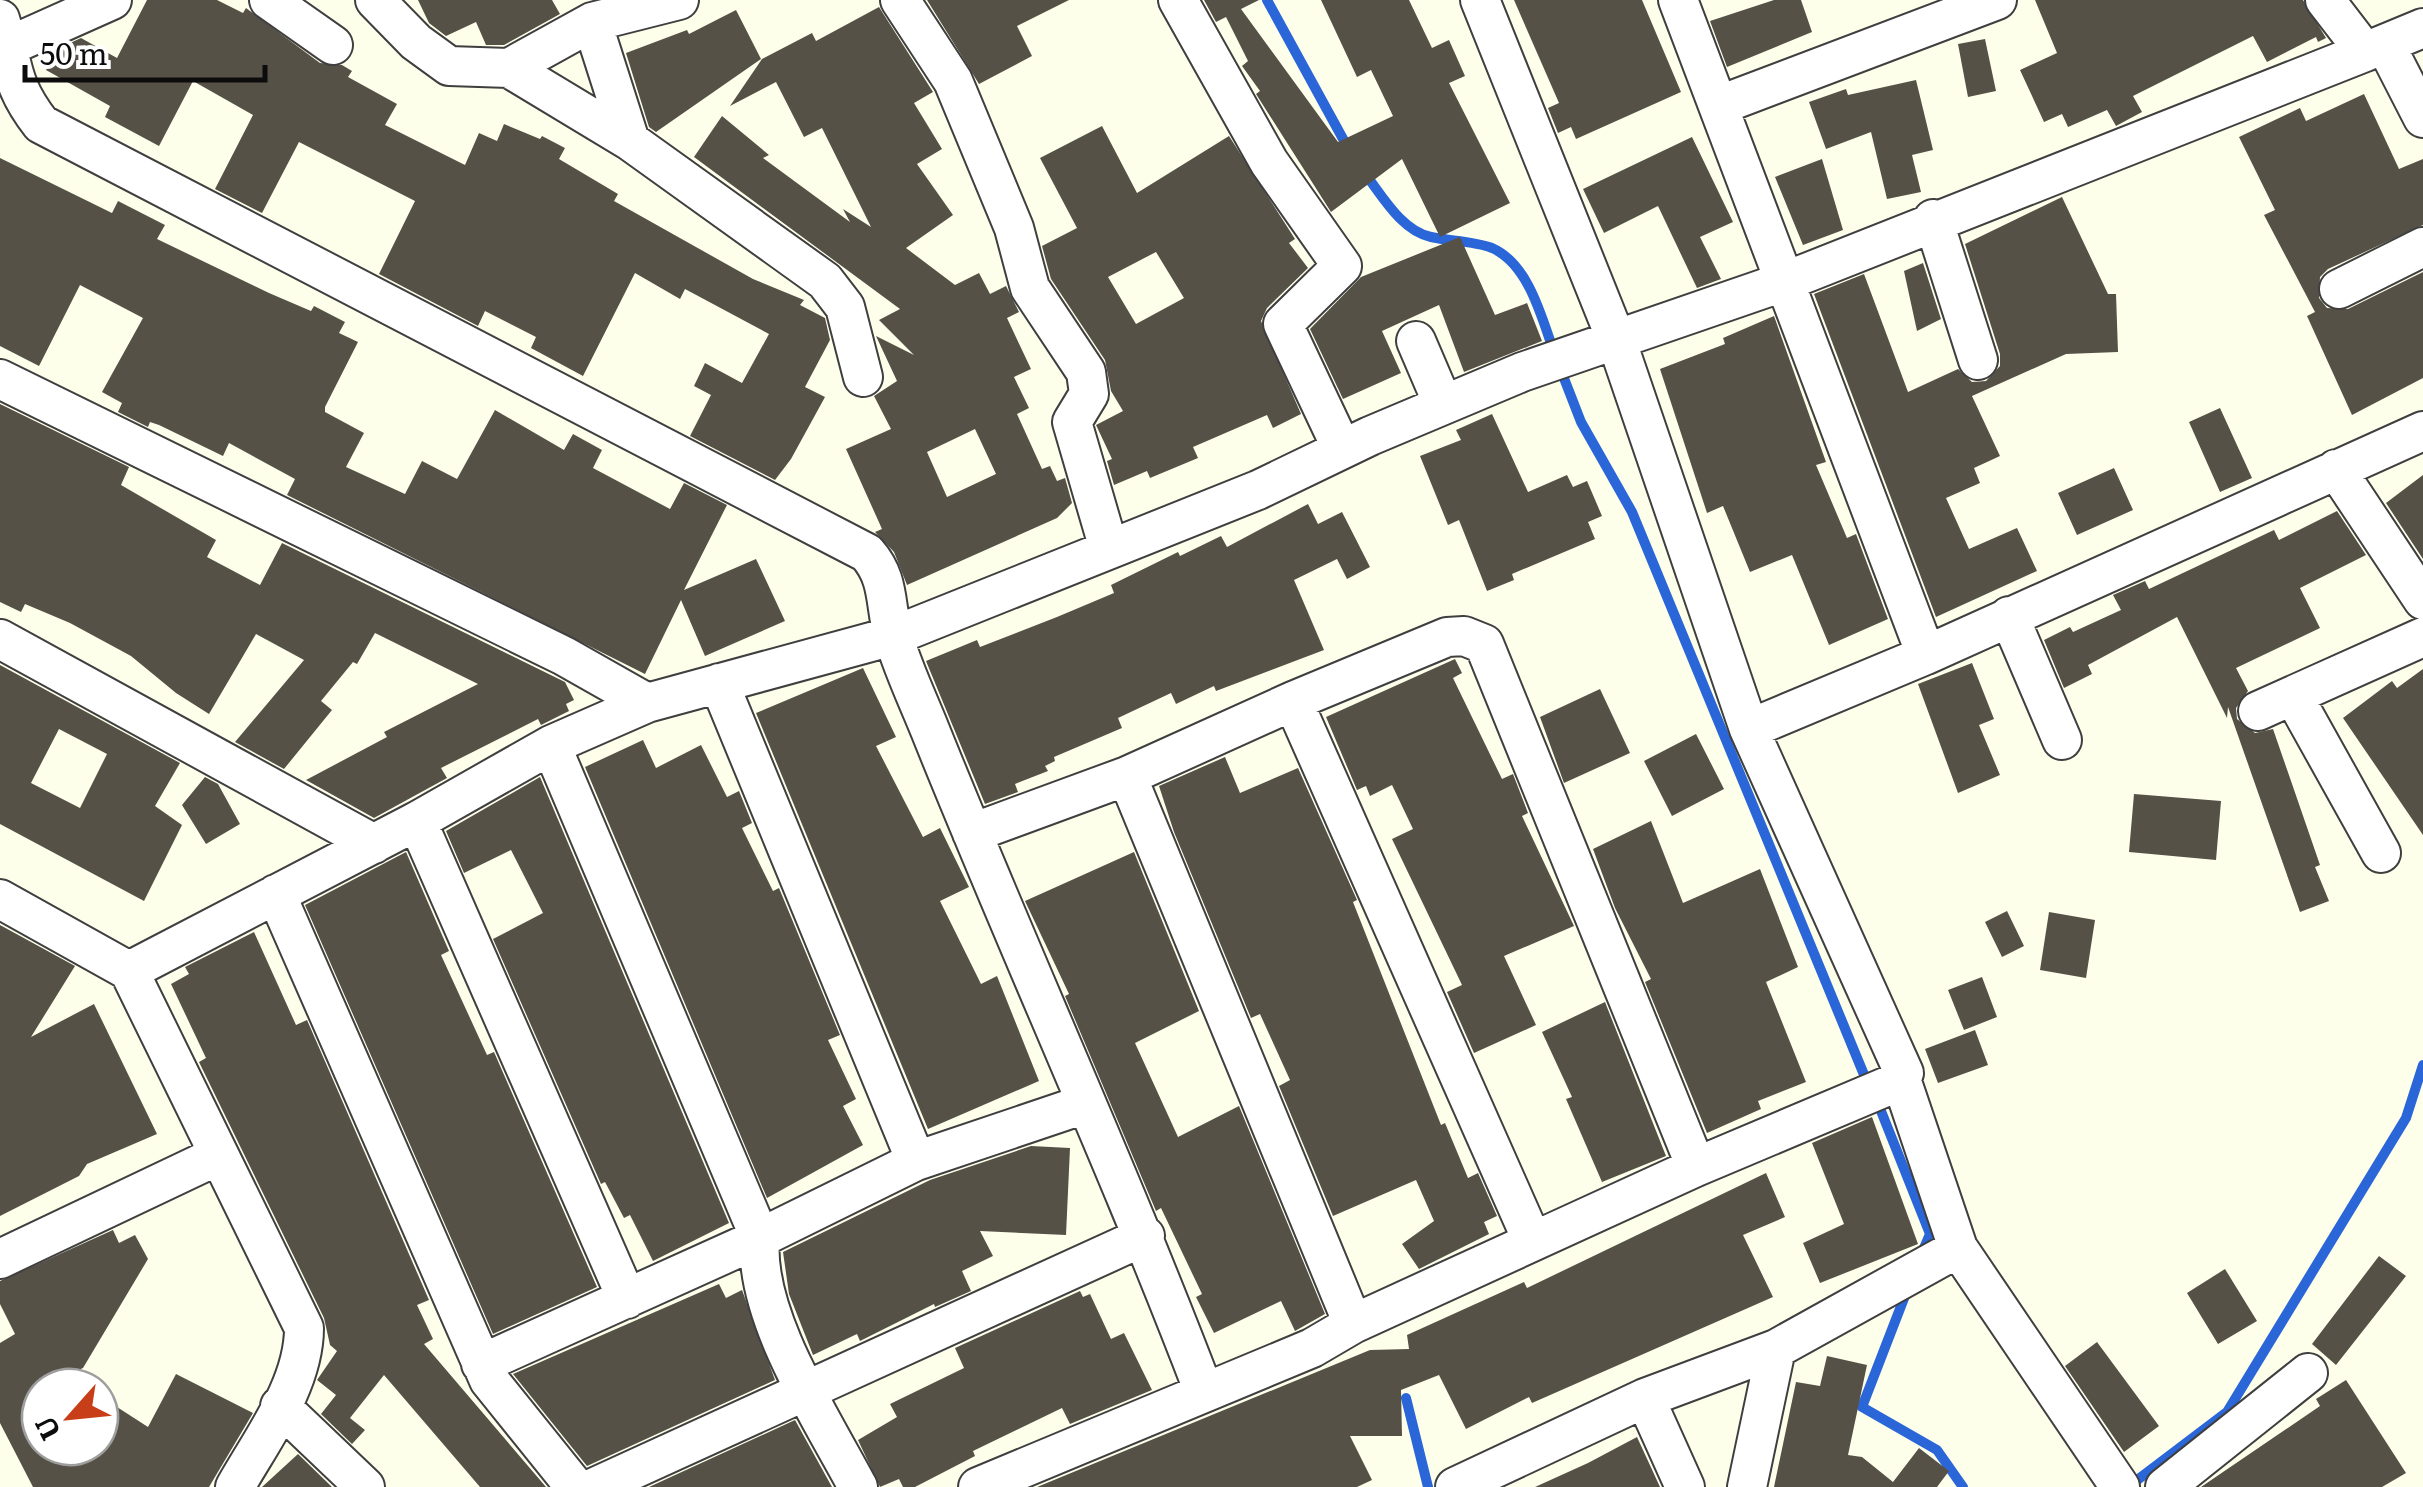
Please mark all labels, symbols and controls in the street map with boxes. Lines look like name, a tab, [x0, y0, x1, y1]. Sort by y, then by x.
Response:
scale bar	[25, 20, 265, 82]
text: 50 m	[40, 30, 108, 74]
north arrow	[20, 1367, 120, 1467]
text: U	[22, 1410, 70, 1449]

